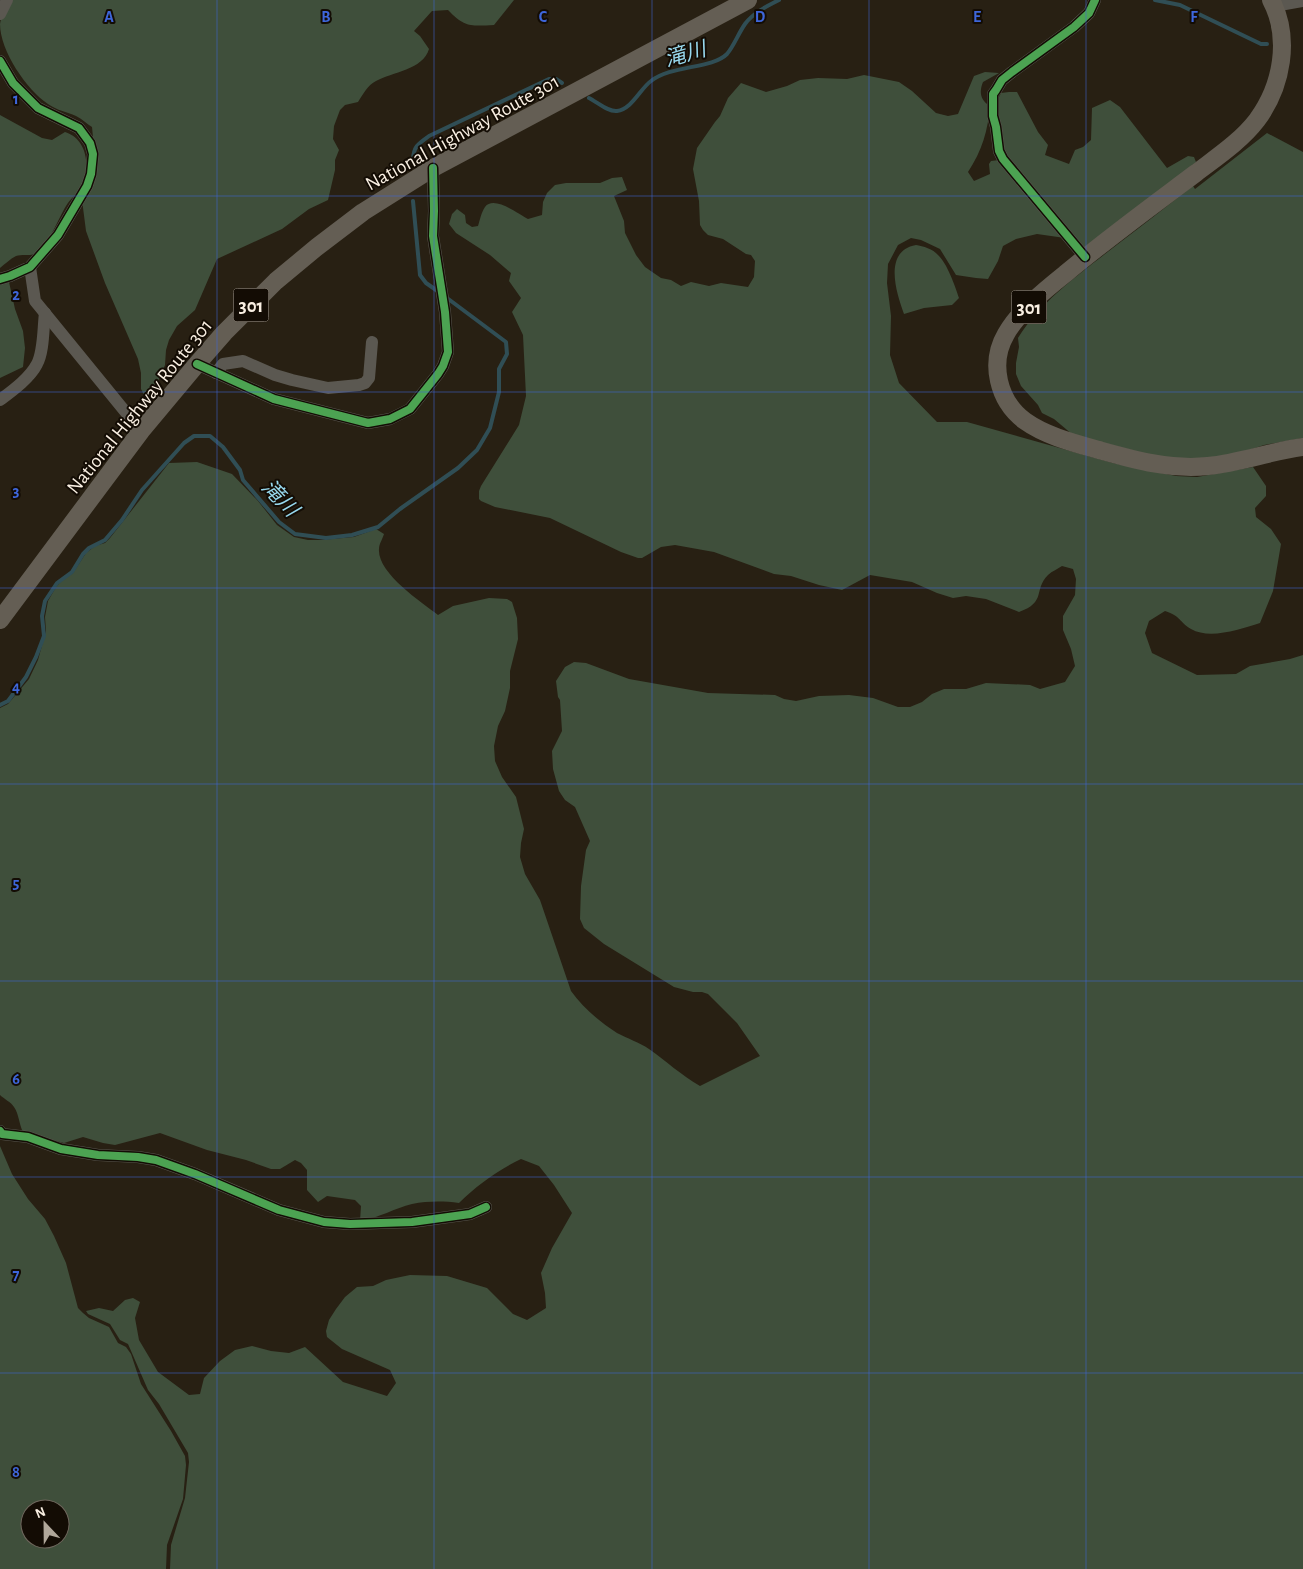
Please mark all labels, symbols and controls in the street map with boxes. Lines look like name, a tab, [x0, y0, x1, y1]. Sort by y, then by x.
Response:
text: A	[104, 9, 114, 25]
text: B	[321, 9, 331, 25]
text: C	[539, 9, 548, 25]
text: D	[755, 9, 766, 25]
text: E	[973, 9, 981, 25]
text: F	[1190, 9, 1198, 25]
water label: 滝川	[662, 37, 710, 70]
street label: National Highway Route 301	[362, 71, 563, 194]
text: 1	[13, 91, 19, 107]
text: 2	[12, 287, 20, 303]
road number: 301	[234, 288, 268, 322]
road number: 301	[1012, 290, 1046, 324]
street label: National Highway Route 301	[63, 316, 216, 498]
water label: 滝川	[257, 475, 304, 522]
text: 3	[13, 483, 20, 499]
text: 4	[12, 679, 20, 695]
text: 5	[13, 875, 20, 891]
text: 6	[12, 1071, 20, 1087]
text: 7	[13, 1267, 20, 1283]
text: 8	[12, 1464, 20, 1480]
north arrow	[20, 1499, 70, 1549]
text: N	[33, 1505, 48, 1521]

